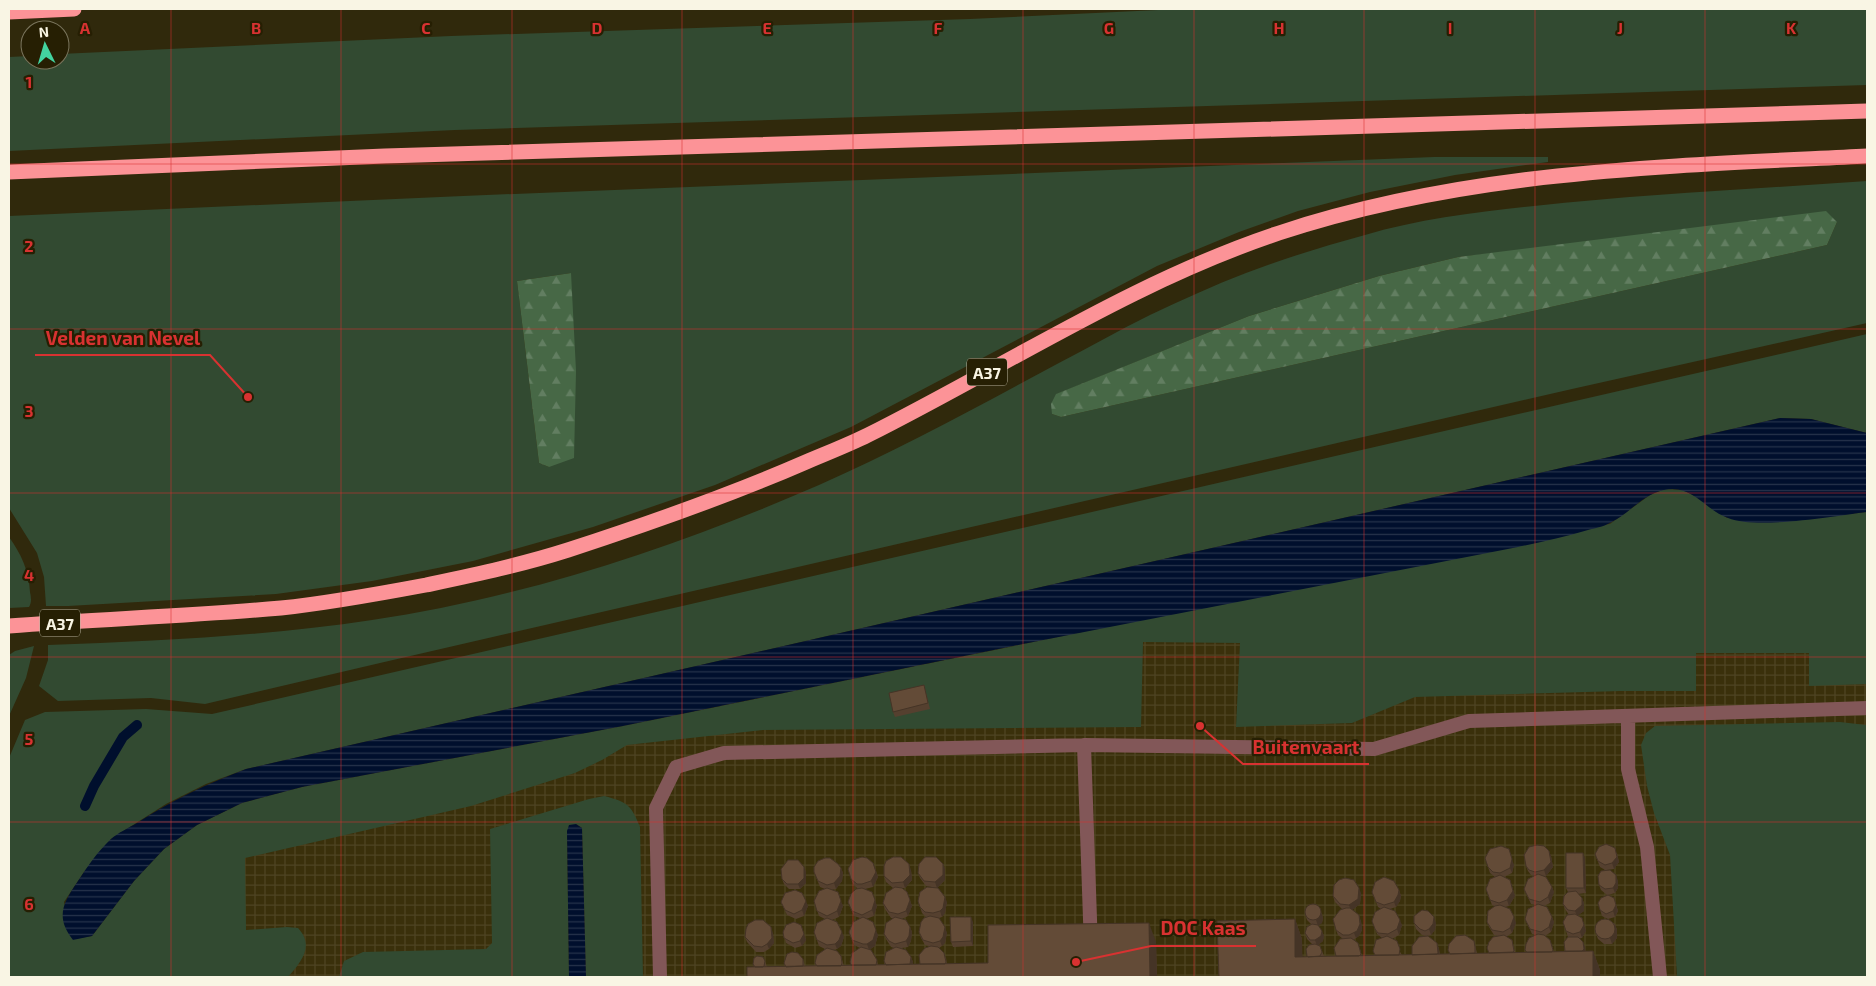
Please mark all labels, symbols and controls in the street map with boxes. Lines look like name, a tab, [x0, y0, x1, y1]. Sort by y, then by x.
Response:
text: A	[80, 18, 91, 37]
text: B	[251, 18, 261, 37]
text: C	[421, 18, 431, 37]
text: D	[592, 18, 603, 37]
text: E	[762, 18, 772, 37]
text: F	[934, 18, 943, 37]
text: G	[1104, 18, 1114, 37]
text: H	[1273, 18, 1285, 37]
text: I	[1448, 18, 1452, 37]
text: J	[1617, 18, 1623, 37]
text: K	[1786, 18, 1797, 37]
north arrow	[20, 20, 70, 70]
text: N	[38, 23, 50, 40]
text: 1	[26, 72, 32, 91]
text: 2	[24, 236, 34, 255]
callout: Velden van Nevel	[35, 321, 210, 355]
text: Velden van Nevel	[46, 326, 201, 349]
road number: A37	[967, 358, 1007, 386]
text: 3	[24, 401, 34, 420]
text: 4	[24, 565, 34, 584]
road number: A37	[40, 610, 80, 636]
text: 5	[25, 729, 34, 748]
callout: Buitenvaart	[1243, 730, 1369, 764]
text: Buitenvaart	[1253, 735, 1360, 758]
text: 6	[24, 894, 34, 913]
callout: DOC Kaas	[1151, 912, 1256, 946]
text: DOC Kaas	[1160, 916, 1246, 939]

